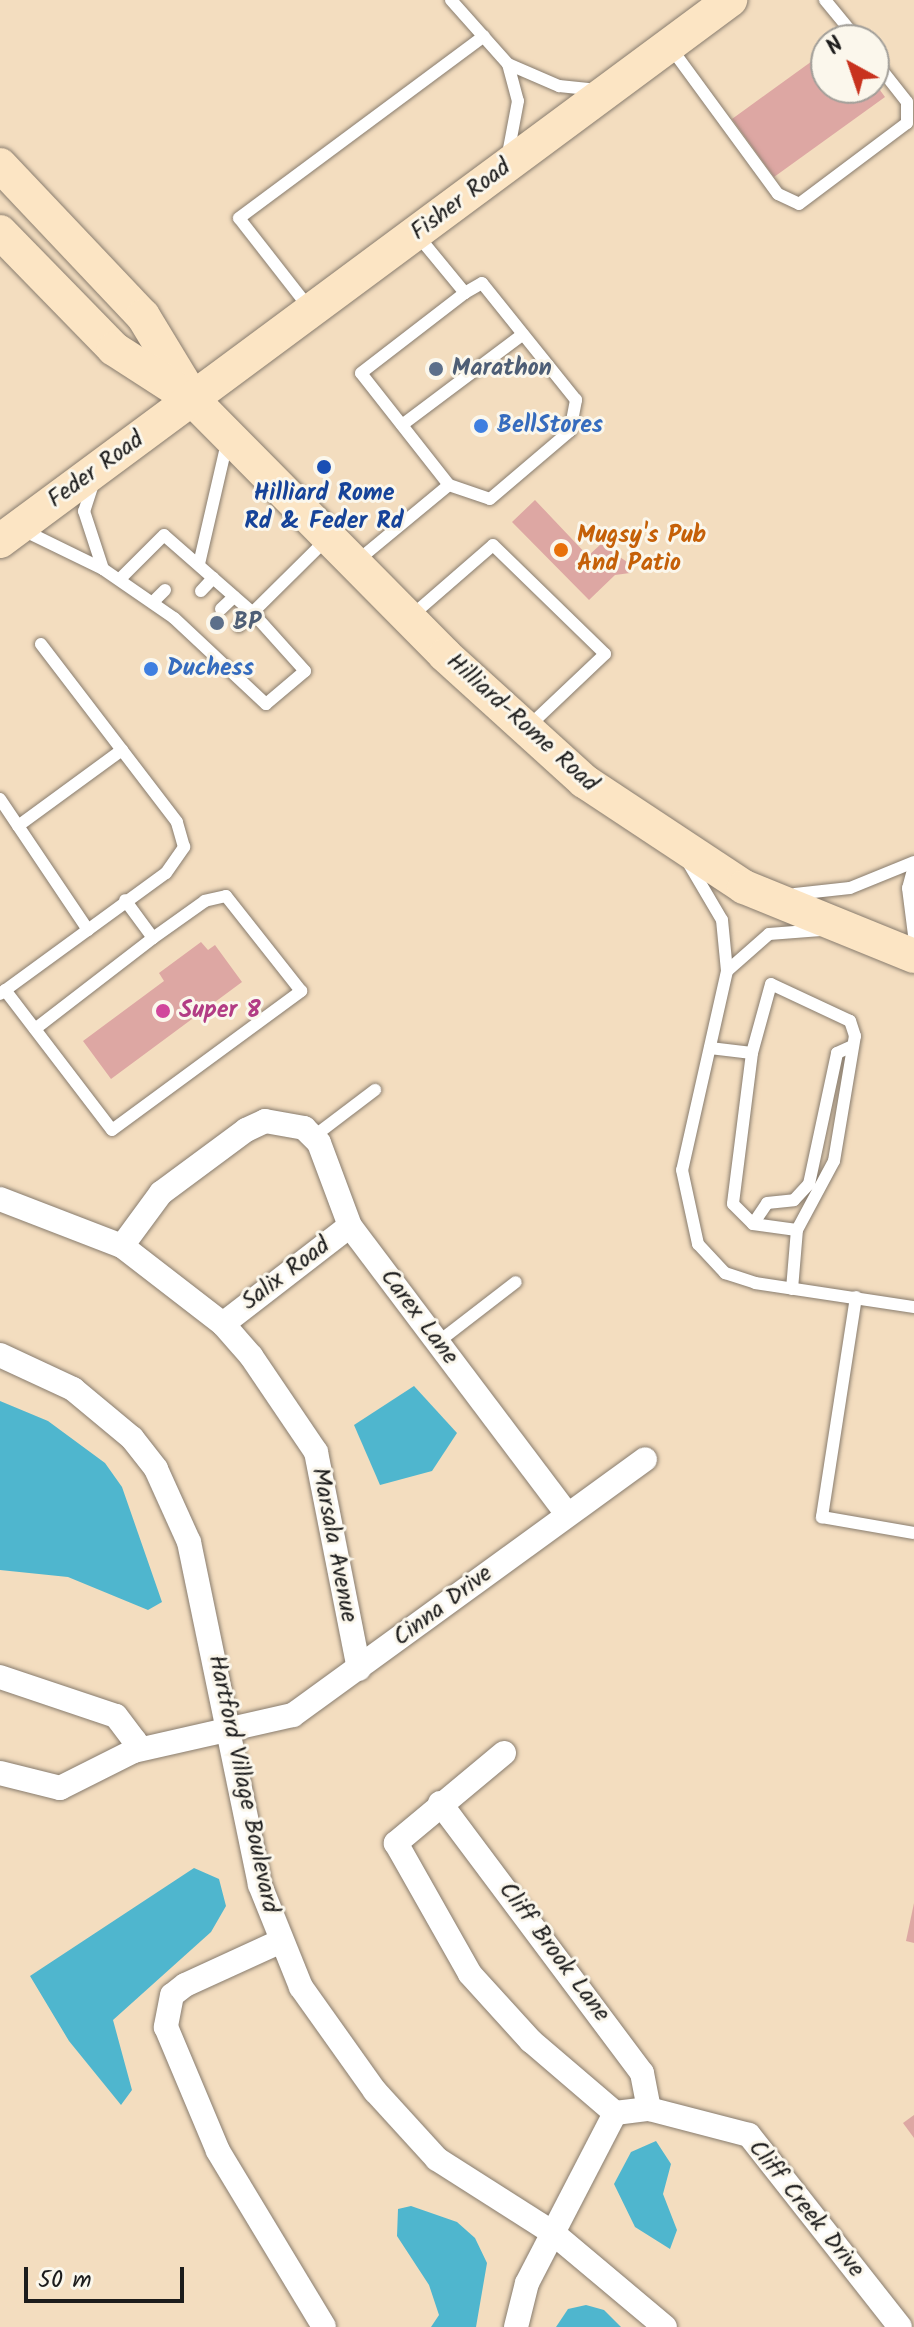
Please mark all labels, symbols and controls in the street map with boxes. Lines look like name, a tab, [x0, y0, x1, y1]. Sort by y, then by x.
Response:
north arrow	[810, 24, 890, 104]
text: N	[819, 29, 852, 65]
street label: Fisher Road	[405, 153, 517, 247]
place label: Marathon	[452, 355, 552, 383]
marker: Marathon	[427, 360, 445, 378]
place label: BellStores	[497, 412, 603, 440]
marker: BellStores	[472, 417, 490, 435]
street label: Feder Road	[42, 425, 150, 515]
marker: Hilliard Rome Rd & Feder Rd	[315, 458, 333, 476]
place label: Hilliard Rome Rd & Feder Rd	[244, 480, 404, 536]
place label: Mugsy's Pub And Patio	[577, 522, 706, 578]
marker: Mugsy's Pub And Patio	[552, 541, 570, 559]
place label: BP	[233, 609, 261, 637]
marker: BP	[208, 614, 226, 632]
street label: Hilliard-Rome Road	[440, 647, 604, 799]
place label: Duchess	[167, 655, 254, 683]
marker: Duchess	[142, 660, 160, 678]
place label: Super 8	[179, 997, 261, 1025]
marker: Super 8	[154, 1002, 172, 1020]
street label: Salix Road	[236, 1231, 336, 1317]
street label: Carex Lane	[374, 1264, 464, 1370]
street label: Marsala Avenue	[305, 1465, 363, 1625]
street label: Cinna Drive	[388, 1559, 498, 1653]
street label: Hartford Village Boulevard	[202, 1652, 284, 1916]
street label: Cliff Brook Lane	[492, 1876, 616, 2028]
street label: Cliff Creek Drive	[742, 2134, 870, 2284]
scale bar	[28, 2251, 188, 2301]
text: 50 m	[38, 2261, 92, 2300]

